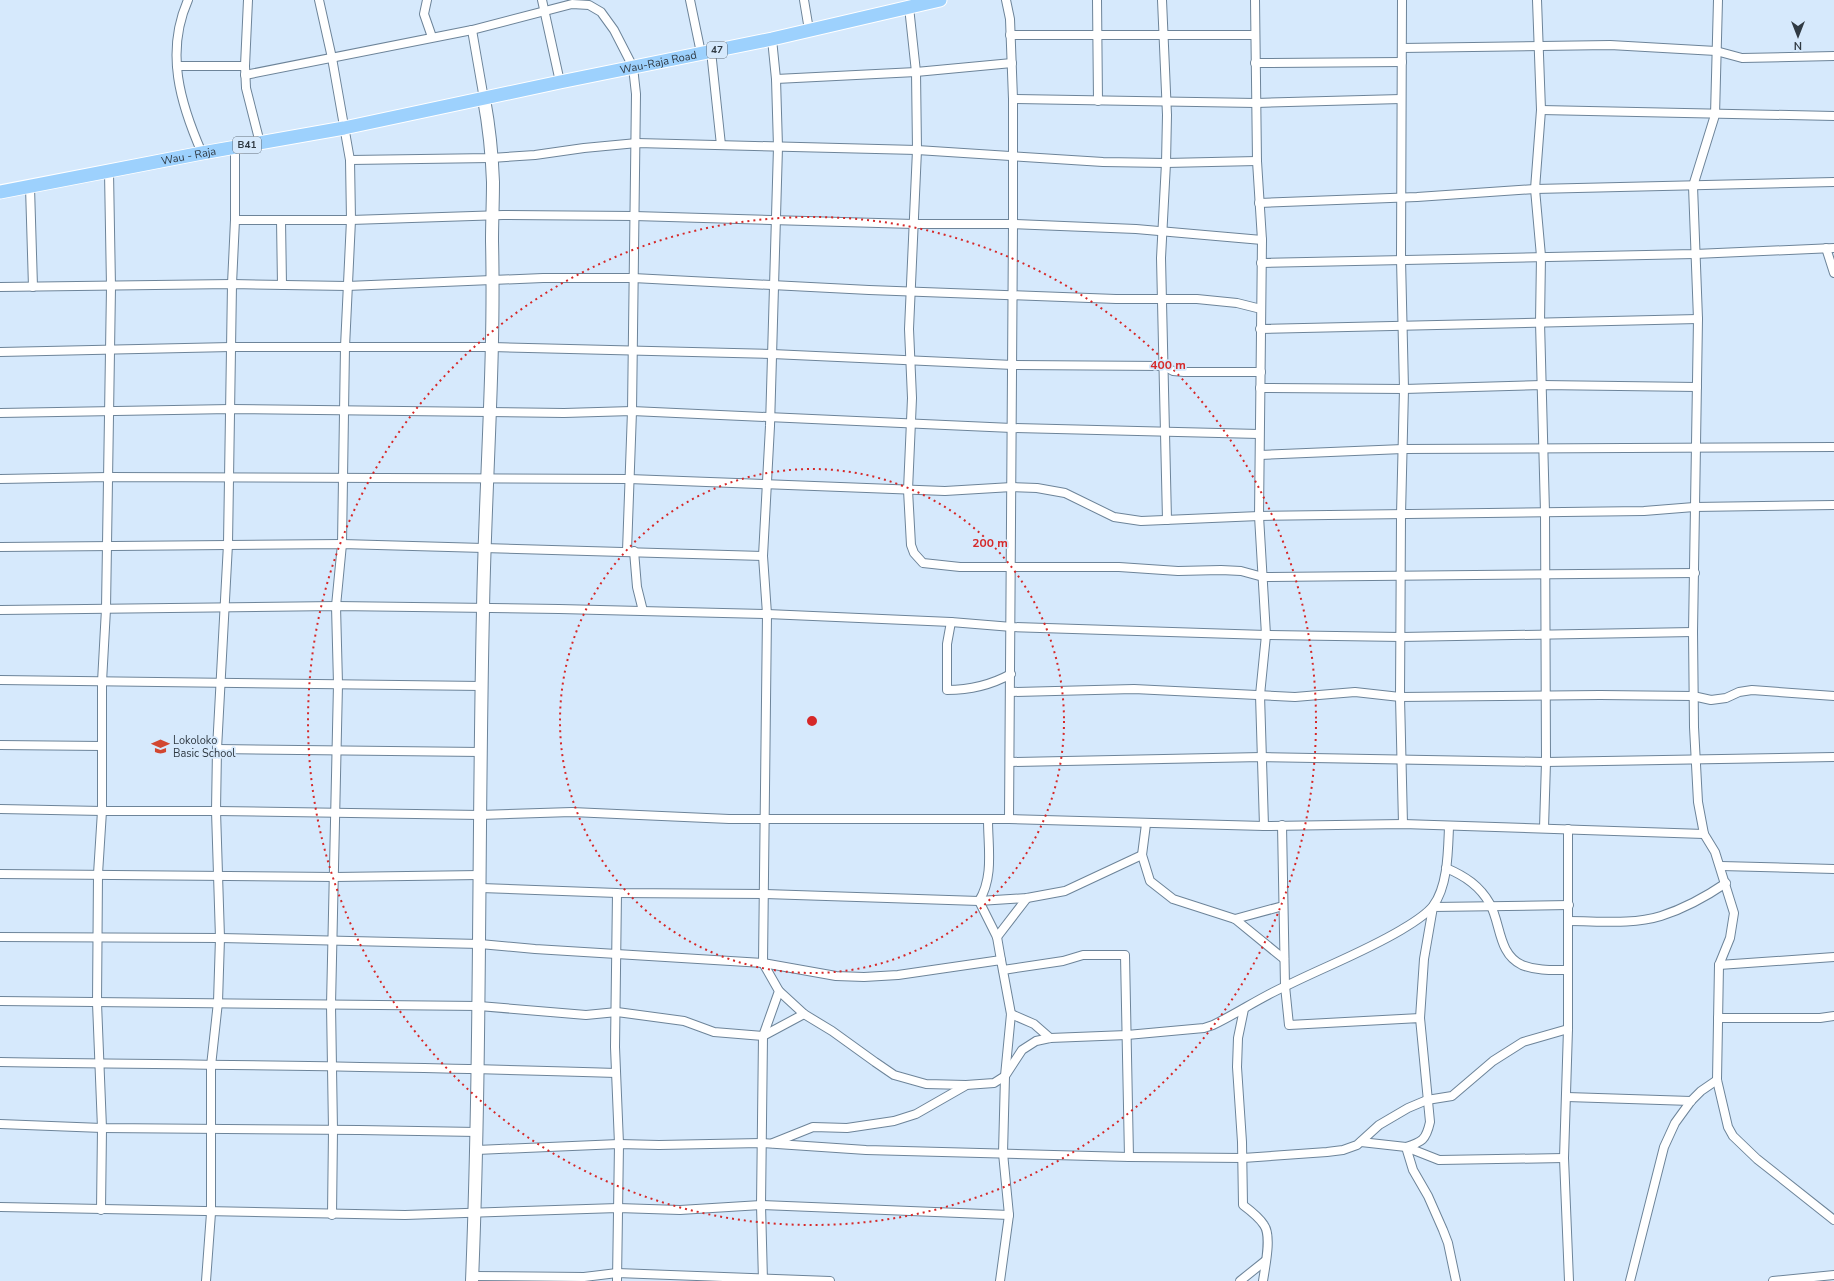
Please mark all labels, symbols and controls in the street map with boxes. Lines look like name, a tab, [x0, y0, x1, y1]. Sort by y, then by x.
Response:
north arrow	[1778, 16, 1818, 56]
text: N	[1794, 38, 1802, 53]
road number: 47	[707, 42, 727, 58]
street label: Wau-Raja Road	[618, 47, 698, 77]
road number: B41	[233, 137, 261, 153]
street label: Wau - Raja	[160, 143, 217, 168]
text: 400 m	[1150, 357, 1186, 373]
text: 200 m	[972, 535, 1008, 551]
centre of rings	[805, 714, 819, 728]
place label: Lokoloko Basic School	[173, 733, 236, 761]
school or university icon: Lokoloko Basic School	[150, 736, 170, 756]

